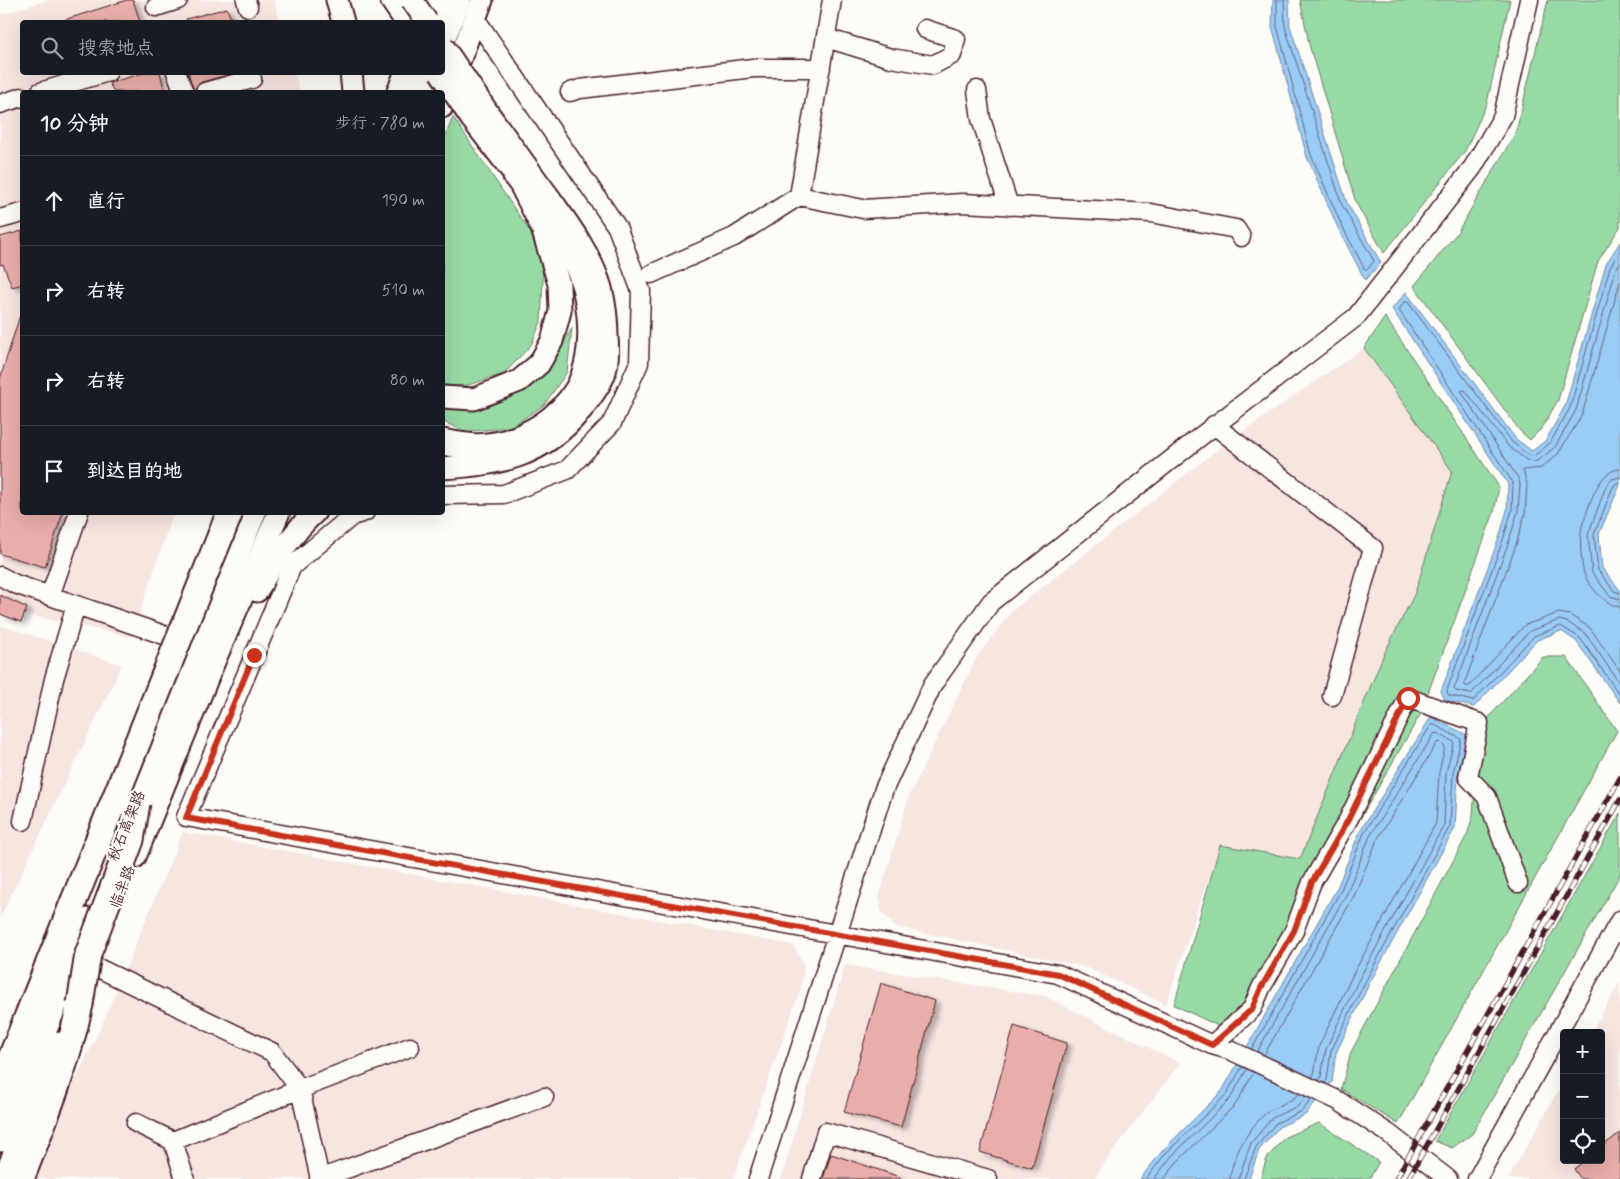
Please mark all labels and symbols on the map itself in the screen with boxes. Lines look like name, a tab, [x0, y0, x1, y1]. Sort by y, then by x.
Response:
route end	[243, 644, 266, 667]
route start	[1397, 687, 1420, 710]
street label: 秋石高架路	[104, 787, 150, 865]
street label: 临半路	[106, 862, 140, 912]

